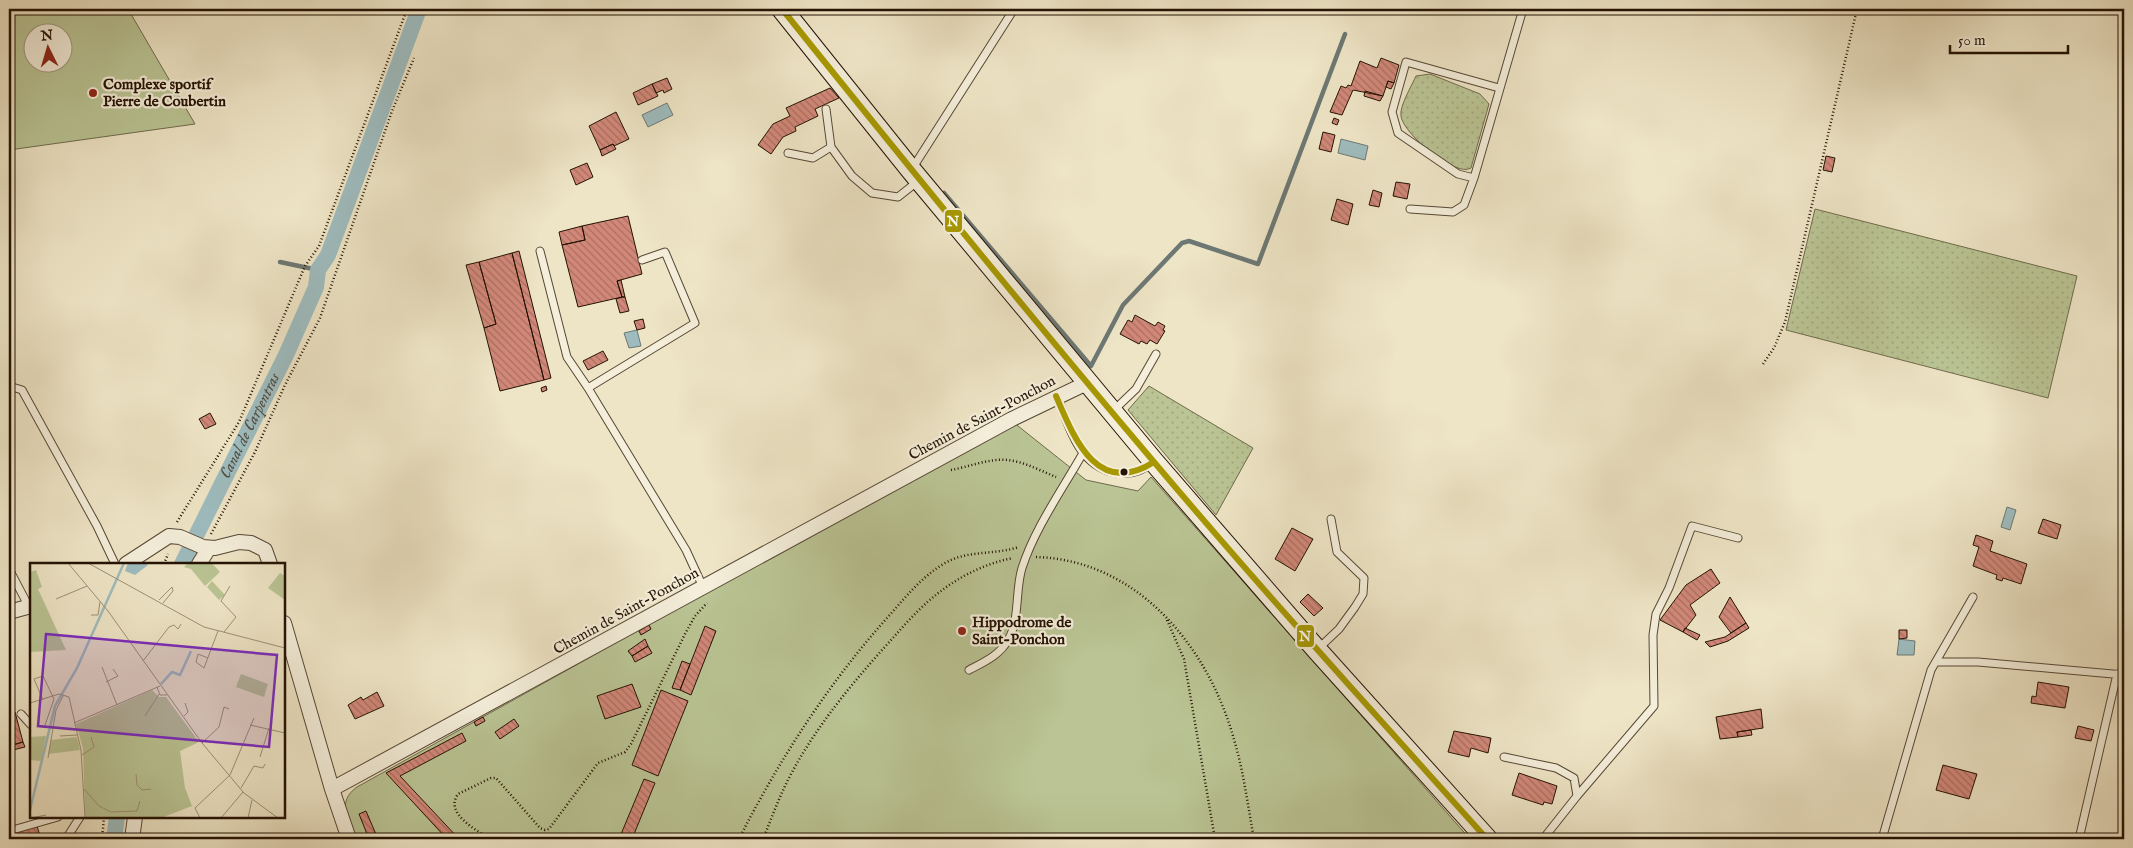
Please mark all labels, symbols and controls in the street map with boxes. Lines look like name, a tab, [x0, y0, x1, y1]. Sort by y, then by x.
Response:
north arrow	[22, 22, 72, 72]
scale bar	[1950, 22, 2068, 54]
text: N	[39, 27, 54, 46]
text: 50 m	[1958, 31, 1986, 50]
place label: Complexe sportif Pierre de Coubertin	[103, 75, 226, 111]
marker: Complexe sportif Pierre de Coubertin	[87, 87, 99, 99]
line badge: N	[944, 209, 963, 233]
text: N	[946, 213, 959, 231]
water label: Canal de Carpentras	[216, 370, 285, 482]
street label: Chemin de Saint-Ponchon	[905, 371, 1059, 465]
unlabelled marker	[1119, 467, 1129, 477]
inset map	[30, 563, 285, 818]
street label: Chemin de Saint-Ponchon	[550, 563, 702, 659]
place label: Hippodrome de Saint-Ponchon	[972, 613, 1071, 649]
line badge: N	[1296, 624, 1315, 648]
marker: Hippodrome de Saint-Ponchon	[956, 625, 968, 637]
text: N	[1298, 628, 1311, 646]

